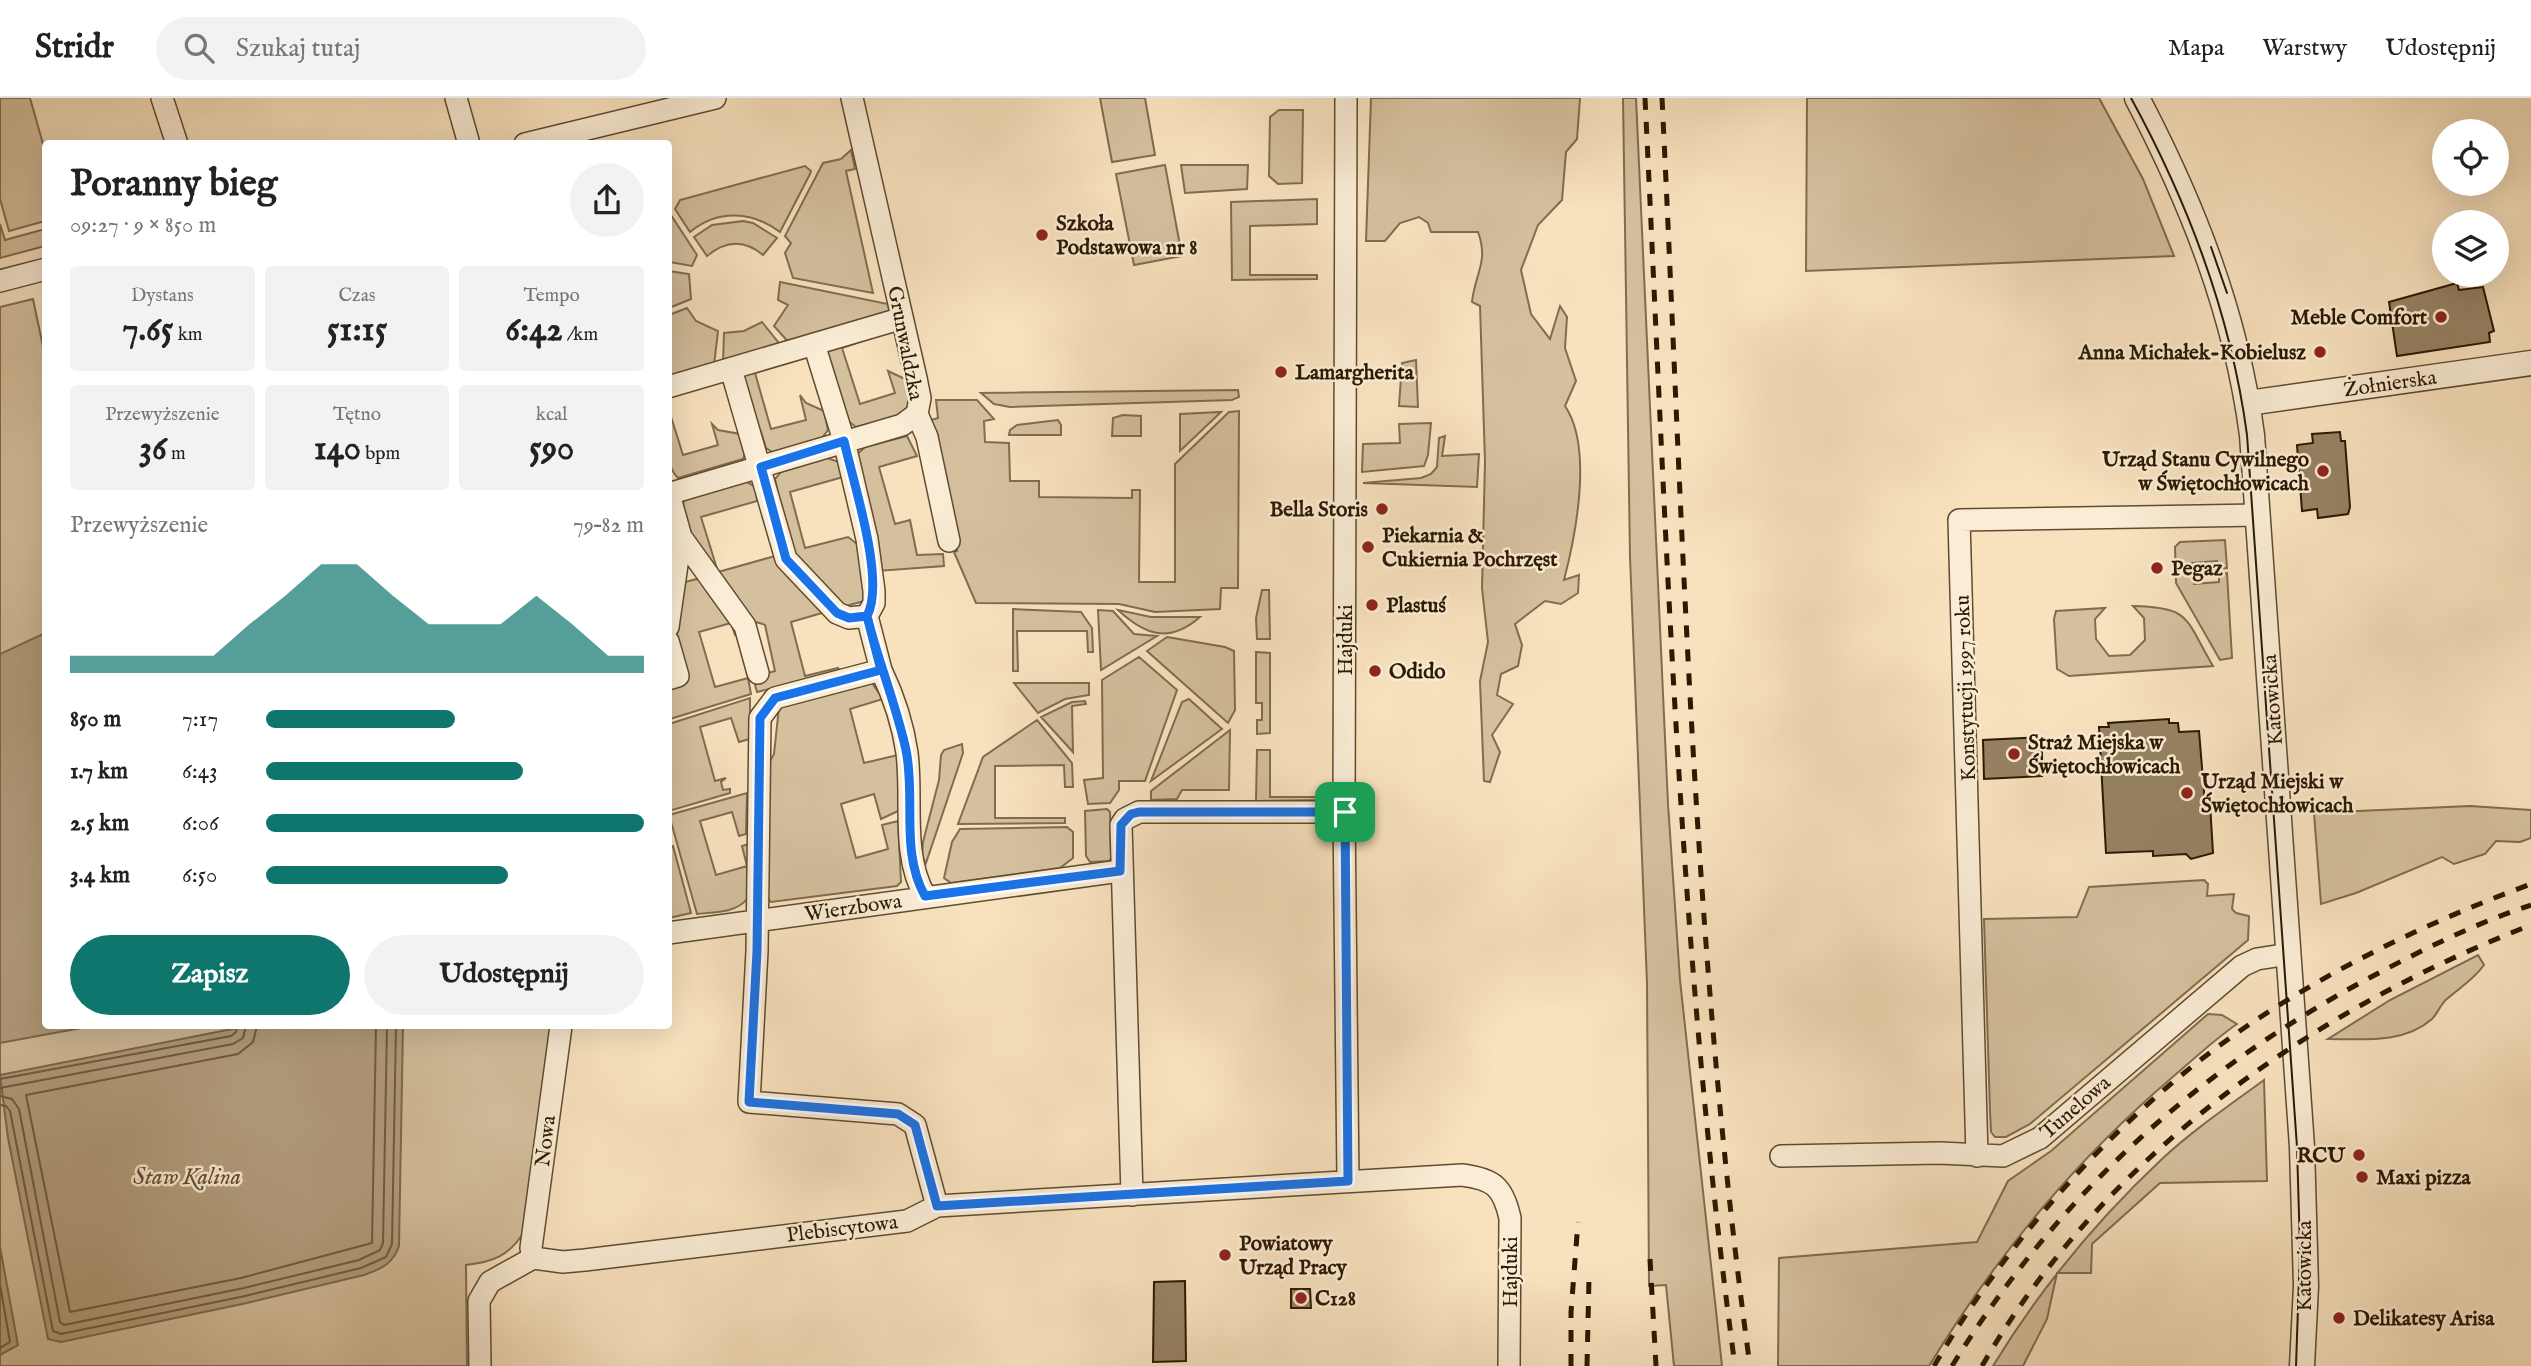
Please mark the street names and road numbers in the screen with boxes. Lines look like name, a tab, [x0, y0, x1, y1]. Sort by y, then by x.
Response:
street label: Grunwaldzka	[880, 284, 929, 404]
street label: Żołnierska	[2342, 364, 2439, 404]
street label: Konstytucji 1997 roku	[1950, 594, 1983, 782]
street label: Hajduki	[1333, 604, 1360, 676]
street label: Katowicka	[2257, 653, 2290, 746]
street label: Wierzbowa	[803, 888, 904, 929]
street label: Tunelowa	[2035, 1070, 2118, 1146]
street label: Nowa	[530, 1113, 563, 1168]
street label: Plebiscytowa	[785, 1209, 900, 1250]
street label: Katowicka	[2292, 1220, 2319, 1312]
street label: Hajduki	[1498, 1236, 1525, 1308]

